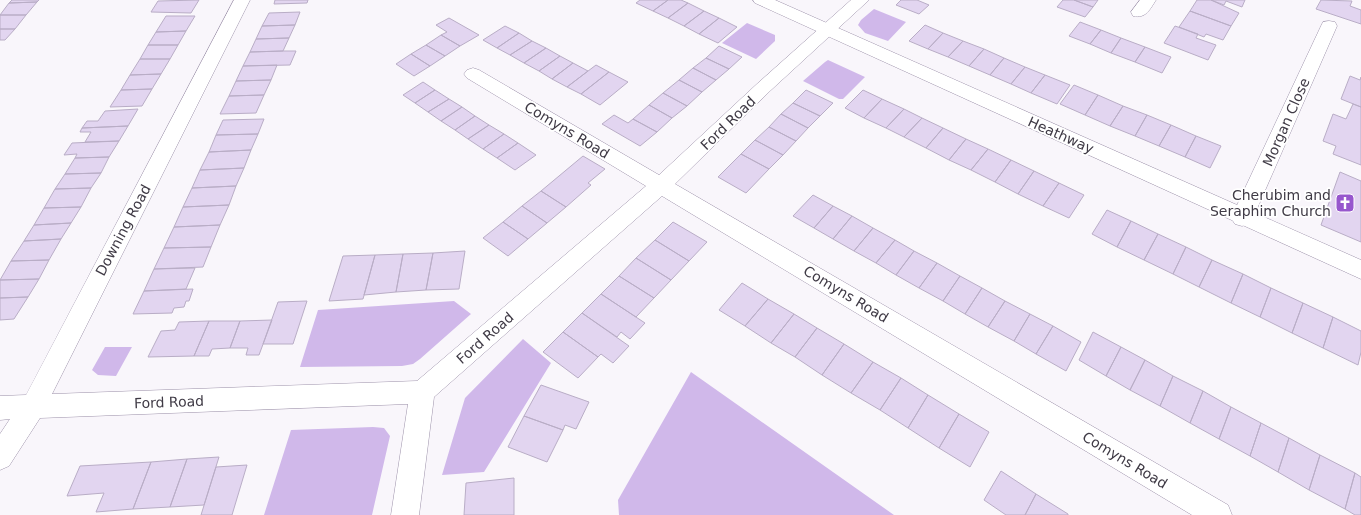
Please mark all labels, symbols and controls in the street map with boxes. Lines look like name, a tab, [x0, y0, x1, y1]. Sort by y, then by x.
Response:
street label: Morgan Close	[1259, 75, 1313, 169]
street label: Ford Road	[697, 93, 759, 153]
street label: Comyns Road	[522, 98, 612, 162]
street label: Heathway	[1026, 113, 1096, 157]
street label: Downing Road	[92, 182, 154, 278]
place label: Cherubim and Seraphim Church	[1210, 187, 1331, 219]
church icon: Cherubim and Seraphim Church	[1334, 192, 1356, 214]
street label: Comyns Road	[801, 262, 891, 326]
street label: Ford Road	[453, 309, 517, 367]
street label: Ford Road	[134, 393, 204, 411]
street label: Comyns Road	[1080, 428, 1170, 492]

